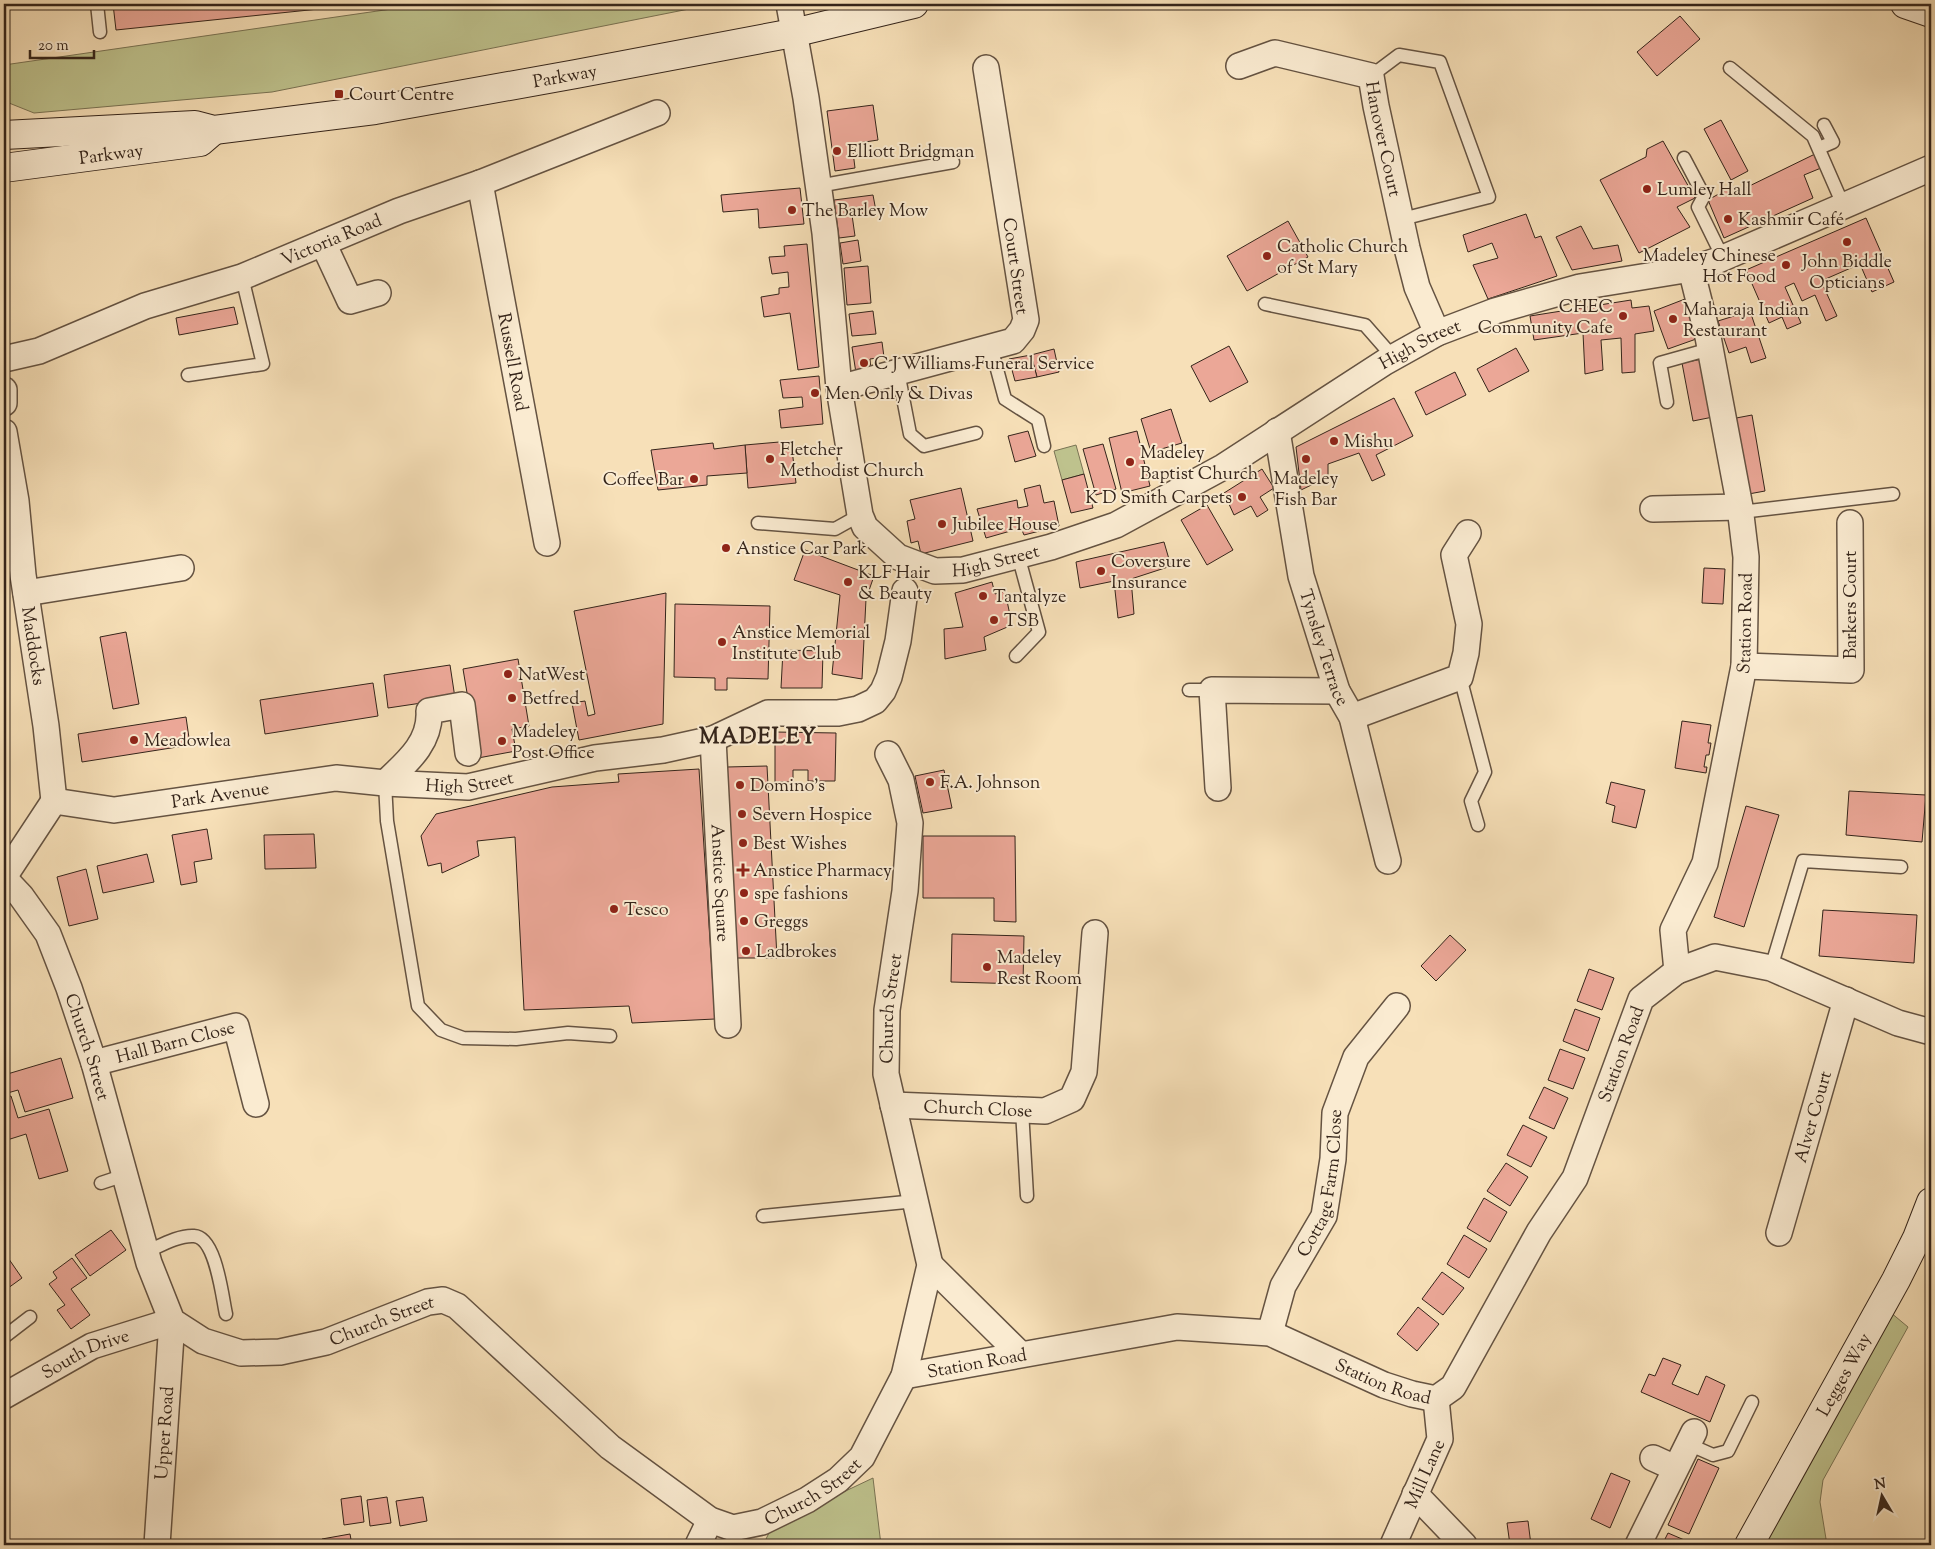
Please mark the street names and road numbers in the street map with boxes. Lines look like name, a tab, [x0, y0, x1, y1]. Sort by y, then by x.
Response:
street label: Parkway	[531, 59, 599, 96]
street label: Hanover Court	[1357, 79, 1406, 199]
street label: Parkway	[78, 139, 145, 173]
street label: Victoria Road	[278, 209, 386, 274]
street label: Court Street	[994, 216, 1034, 316]
street label: Russell Road	[489, 311, 533, 414]
street label: High Street	[1375, 314, 1465, 378]
street label: High Street	[952, 540, 1042, 585]
street label: Barkers Court	[1839, 551, 1865, 659]
street label: Station Road	[1732, 573, 1761, 677]
street label: Tynsley Terrace	[1291, 587, 1354, 712]
street label: Maddocks	[13, 605, 51, 687]
street label: High Street	[425, 766, 516, 802]
street label: Park Avenue	[170, 777, 271, 817]
street label: Anstice Square	[702, 823, 735, 943]
street label: Church Street	[875, 952, 910, 1064]
street label: Church Street	[57, 990, 115, 1104]
street label: Station Road	[1593, 1003, 1652, 1107]
street label: Hall Barn Close	[114, 1016, 238, 1072]
street label: Alver Court	[1789, 1068, 1840, 1166]
street label: Church Close	[923, 1095, 1033, 1125]
street label: Cottage Farm Close	[1292, 1109, 1350, 1263]
street label: Church Street	[326, 1290, 436, 1354]
street label: South Drive	[37, 1324, 133, 1387]
street label: Legges Way	[1812, 1329, 1879, 1422]
street label: Station Road	[925, 1343, 1029, 1387]
street label: Station Road	[1330, 1353, 1433, 1413]
street label: Upper Road	[150, 1385, 182, 1481]
street label: Mill Lane	[1400, 1436, 1453, 1513]
street label: Church Street	[761, 1453, 868, 1534]

